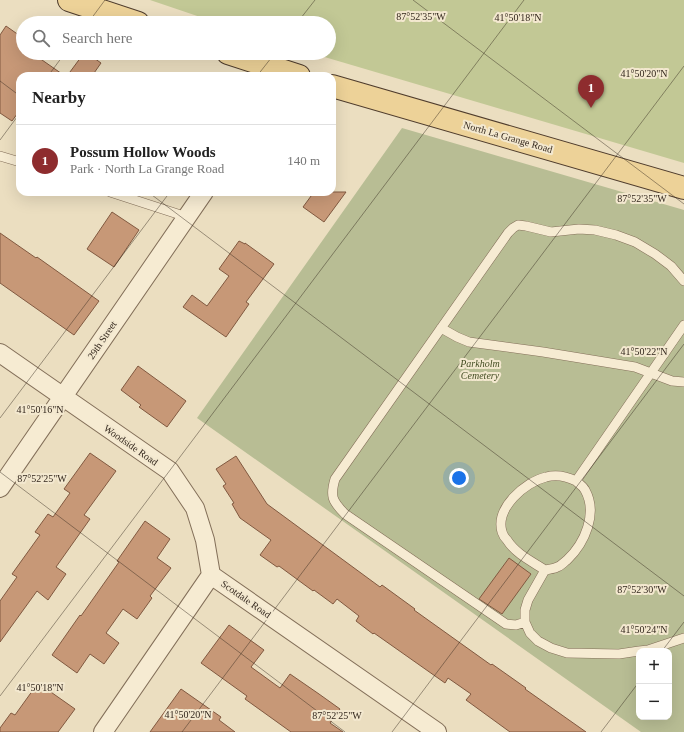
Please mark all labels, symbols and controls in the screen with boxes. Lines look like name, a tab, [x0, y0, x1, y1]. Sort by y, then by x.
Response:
text: 87°52'35"W	[396, 11, 446, 22]
text: 41°50'18"N	[494, 12, 542, 23]
search box	[16, 16, 336, 60]
icon: search	[30, 27, 52, 49]
text: Search here	[62, 30, 132, 46]
text: 41°50'20"N	[620, 68, 668, 79]
pin: 1	[578, 75, 604, 108]
text: Nearby	[32, 88, 86, 107]
street label: North La Grange Road	[462, 119, 554, 155]
text: Possum Hollow Woods	[70, 144, 216, 160]
text: 1	[42, 153, 48, 168]
text: 140 m	[287, 153, 320, 168]
text: Park · North La Grange Road	[70, 161, 224, 176]
text: 87°52'35"W	[617, 193, 667, 204]
street label: 29th Street	[85, 319, 119, 361]
text: 41°50'22"N	[620, 346, 668, 357]
park label: Parkholm Cemetery	[459, 358, 500, 381]
text: 41°50'16"N	[16, 404, 64, 415]
street label: Woodside Road	[102, 422, 160, 468]
your location	[449, 468, 469, 488]
text: 87°52'25"W	[17, 473, 67, 484]
street label: Scotdale Road	[219, 578, 273, 620]
text: 87°52'30"W	[617, 584, 667, 595]
text: 41°50'24"N	[620, 624, 668, 635]
map controls	[636, 648, 672, 720]
button: +	[636, 648, 672, 684]
text: 41°50'18"N	[16, 682, 64, 693]
button: −	[636, 684, 672, 720]
text: 41°50'20"N	[164, 709, 212, 720]
text: 87°52'25"W	[312, 710, 362, 721]

